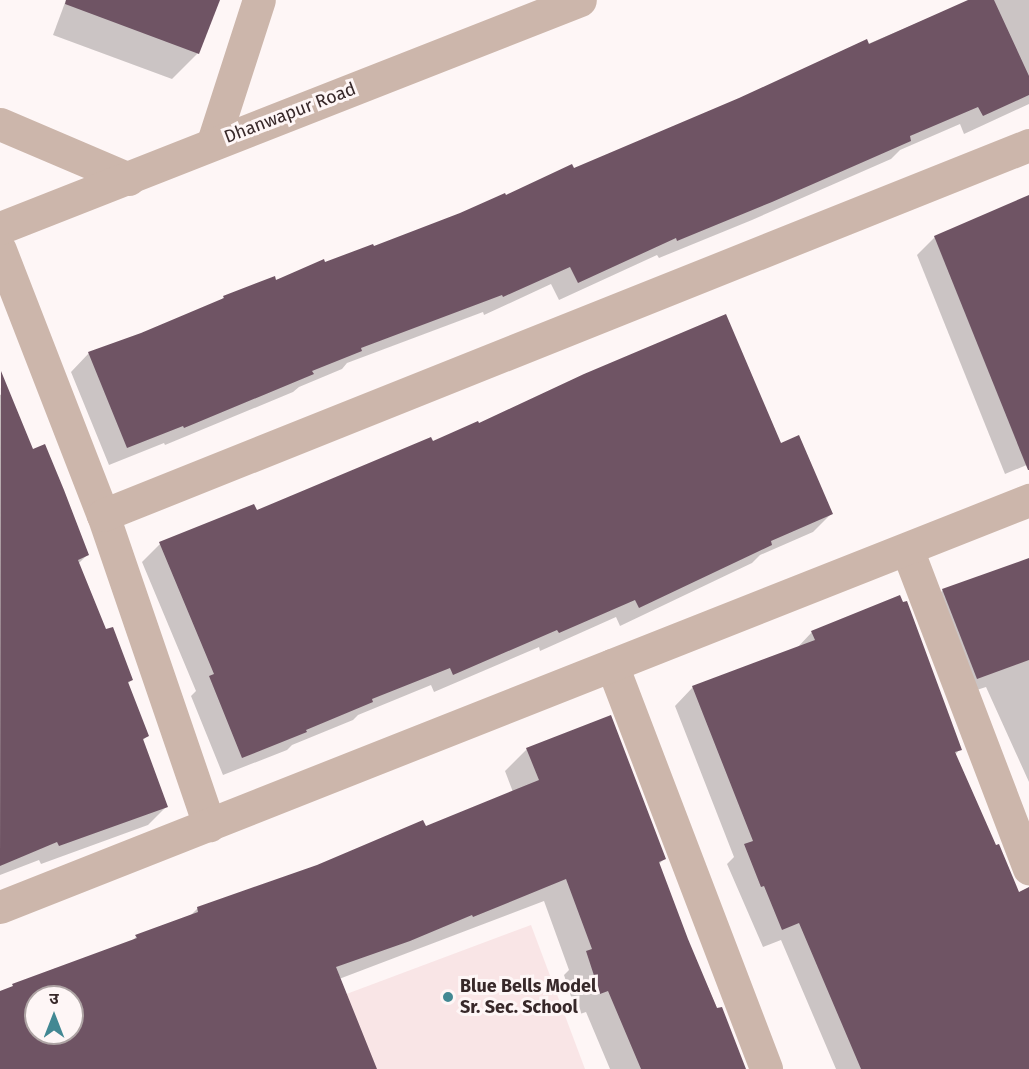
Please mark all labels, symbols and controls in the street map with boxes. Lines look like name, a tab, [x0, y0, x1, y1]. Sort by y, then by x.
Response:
street label: Dhanwapur Road	[221, 78, 359, 148]
place label: Blue Bells Model Sr. Sec. School	[460, 976, 596, 1018]
north arrow	[24, 985, 84, 1045]
text: उ	[49, 989, 59, 1008]
marker: Blue Bells Model Sr. Sec. School	[441, 990, 455, 1004]

